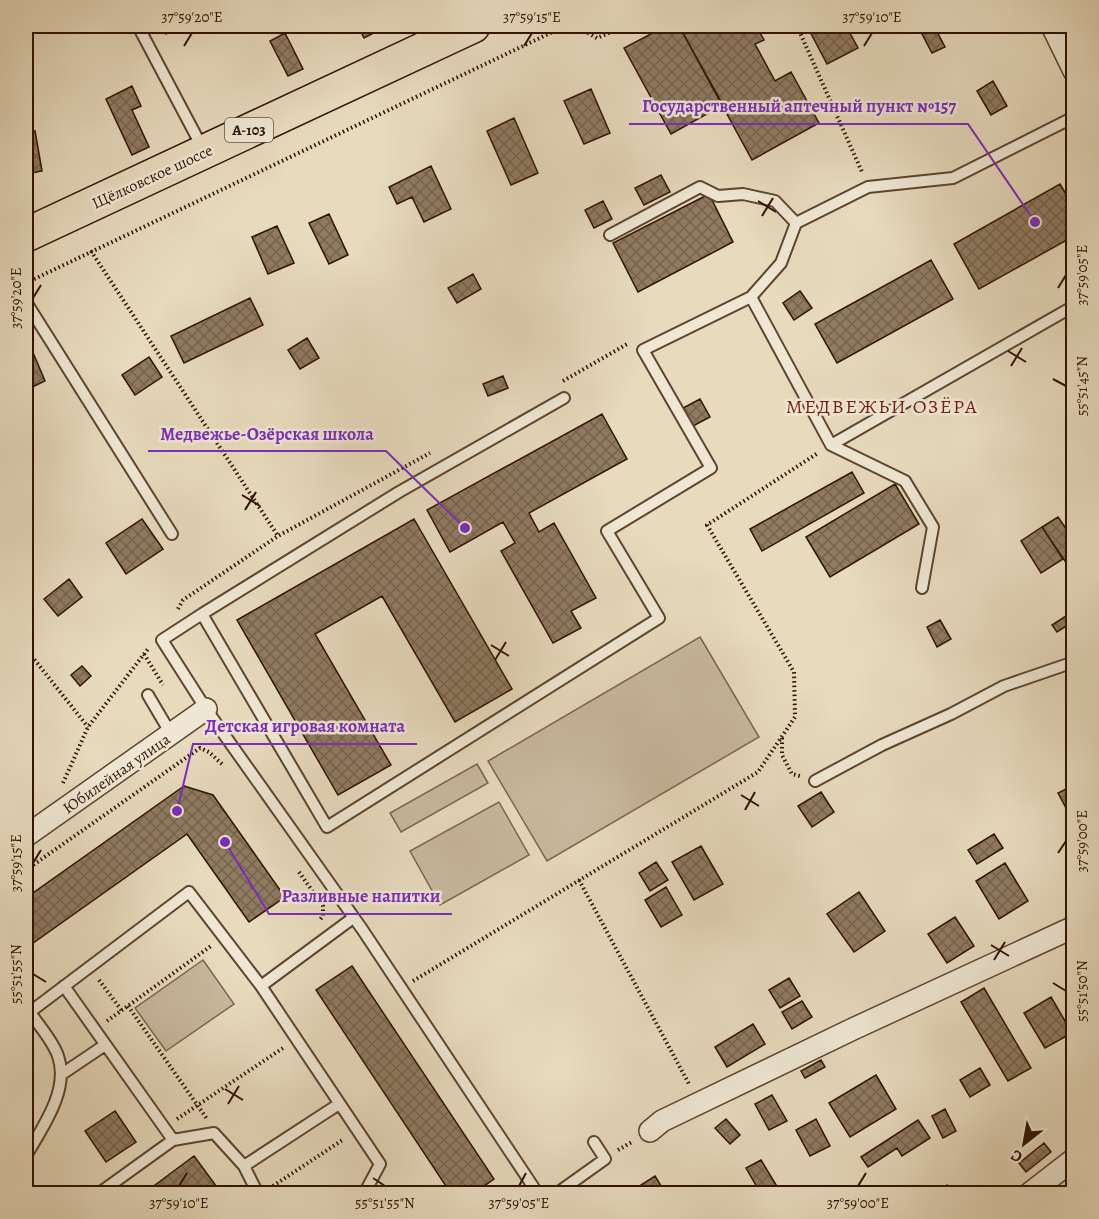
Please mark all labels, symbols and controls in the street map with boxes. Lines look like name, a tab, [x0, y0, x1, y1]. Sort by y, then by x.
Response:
text: 37°59'20"E	[161, 7, 223, 27]
text: 37°59'15"E	[503, 7, 561, 27]
text: 37°59'10"E	[842, 7, 902, 27]
callout: Государственный аптечный пункт №157	[629, 88, 968, 124]
text: Государственный аптечный пункт №157	[642, 94, 956, 118]
road number: А-103	[225, 118, 273, 142]
street label: Щёлковское шоссе	[88, 139, 216, 215]
text: 37°59'05"E	[1072, 245, 1092, 305]
text: 37°59'20"E	[6, 267, 26, 329]
text: 55°51'45"N	[1072, 356, 1092, 416]
district label: МЕДВЕЖЬИ ОЗЁРА	[786, 393, 978, 420]
callout: Медвежье-Озёрская школа	[148, 415, 386, 451]
text: Медвежье-Озёрская школа	[160, 422, 374, 446]
callout: Детская игровая комната	[193, 708, 417, 744]
text: Детская игровая комната	[205, 714, 406, 738]
street label: Юбилейная улица	[58, 728, 175, 819]
text: 37°59'00"E	[1072, 810, 1092, 872]
text: 37°59'15"E	[6, 834, 26, 892]
callout: Разливные напитки	[269, 878, 452, 914]
text: Разливные напитки	[282, 884, 441, 908]
text: 55°51'55"N	[6, 944, 26, 1004]
text: 55°51'50"N	[1072, 960, 1092, 1022]
north arrow	[994, 1114, 1054, 1174]
text: С	[1007, 1144, 1027, 1168]
text: 37°59'10"E	[149, 1193, 209, 1213]
text: 55°51'55"N	[355, 1193, 415, 1213]
text: 37°59'05"E	[489, 1193, 549, 1213]
text: 37°59'00"E	[827, 1193, 889, 1213]

